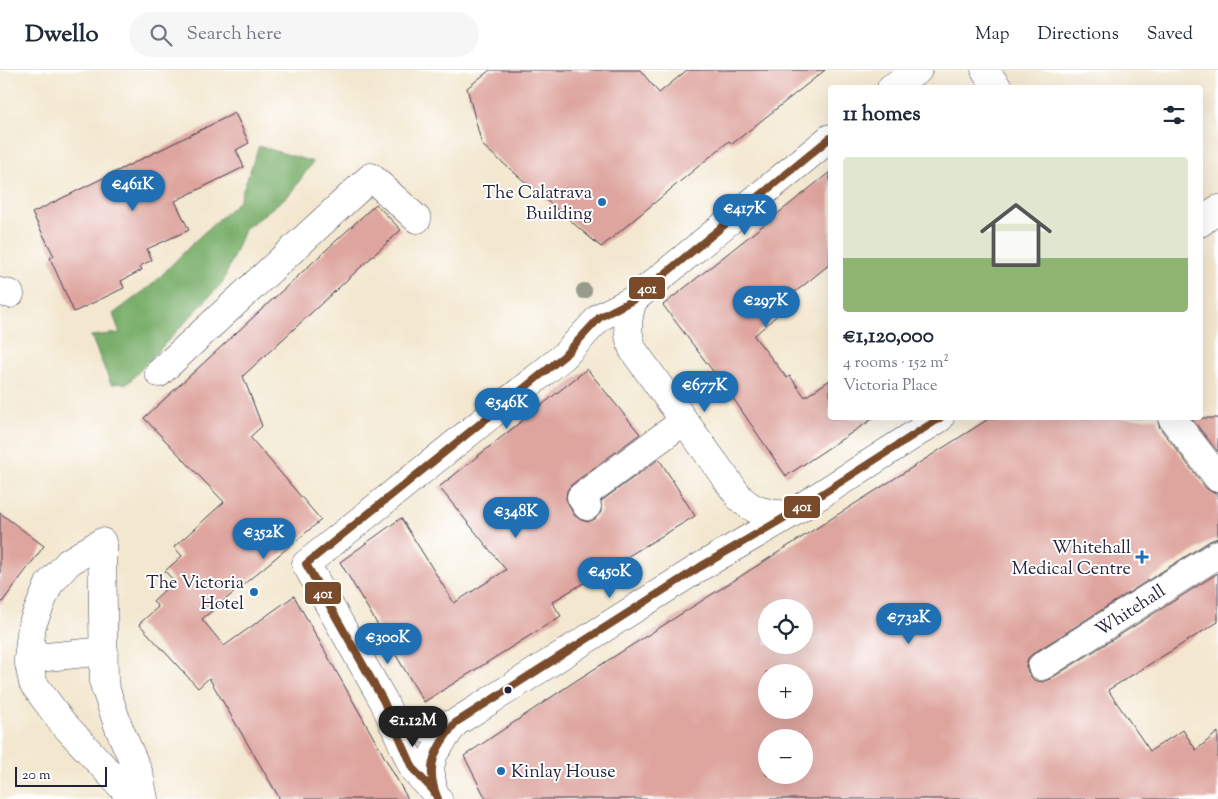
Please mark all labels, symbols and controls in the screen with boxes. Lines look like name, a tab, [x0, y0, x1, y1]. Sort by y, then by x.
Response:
search box	[129, 12, 479, 57]
text: Dwello	[25, 18, 99, 52]
icon: search	[147, 21, 175, 49]
text: Search here	[187, 21, 282, 48]
text: Map	[975, 22, 1010, 48]
text: Directions	[1038, 22, 1119, 48]
text: Saved	[1147, 22, 1193, 48]
text: 11 homes	[843, 100, 921, 130]
icon: filters	[1160, 101, 1188, 129]
pin: €461K	[98, 170, 168, 212]
text: €461K	[112, 174, 154, 197]
place label: The Calatrava Building	[482, 181, 592, 228]
icon: home	[971, 190, 1061, 280]
pin: €417K	[710, 194, 780, 236]
marker: The Calatrava Building	[596, 196, 608, 208]
text: €417K	[724, 198, 766, 221]
line badge: 401	[628, 276, 666, 300]
text: 401	[637, 280, 657, 300]
pin: €297K	[731, 286, 801, 328]
text: €297K	[744, 290, 788, 313]
text: €1,120,000	[843, 322, 934, 352]
text: 4 rooms · 152 m²	[843, 352, 949, 375]
pin: €677K	[670, 370, 740, 413]
text: €677K	[682, 375, 728, 398]
text: Victoria Place	[843, 375, 937, 398]
pin: €546K	[472, 388, 542, 430]
text: €546K	[486, 392, 528, 415]
line badge: 401	[783, 495, 821, 519]
pin: €348K	[481, 496, 551, 539]
text: 401	[792, 498, 812, 518]
text: €348K	[494, 501, 538, 524]
pin: €352K	[229, 518, 299, 560]
text: €352K	[244, 522, 284, 545]
place label: Whitehall Medical Centre	[1012, 536, 1131, 583]
marker: Whitehall Medical Centre	[1135, 550, 1149, 564]
pin: €450K	[575, 556, 645, 599]
text: €450K	[589, 561, 631, 584]
place label: The Victoria Hotel	[146, 571, 244, 618]
street label: Whitehall	[1091, 579, 1171, 644]
line badge: 401	[304, 581, 342, 605]
text: 401	[313, 585, 333, 605]
marker: The Victoria Hotel	[248, 586, 260, 598]
map controls	[758, 599, 813, 784]
button: locate	[758, 599, 813, 654]
pin: €732K	[874, 602, 944, 645]
text: €732K	[887, 607, 931, 630]
pin: €300K	[353, 622, 423, 665]
text: €300K	[366, 627, 410, 650]
button: +	[758, 664, 813, 719]
unlabelled marker	[503, 685, 513, 695]
pin: €1.12M	[372, 706, 454, 748]
text: €1.12M	[390, 710, 436, 733]
button: −	[758, 729, 813, 784]
place label: Kinlay House	[511, 760, 616, 786]
scale bar	[15, 764, 108, 787]
marker: Kinlay House	[495, 765, 507, 777]
text: 20 m	[22, 766, 51, 786]

